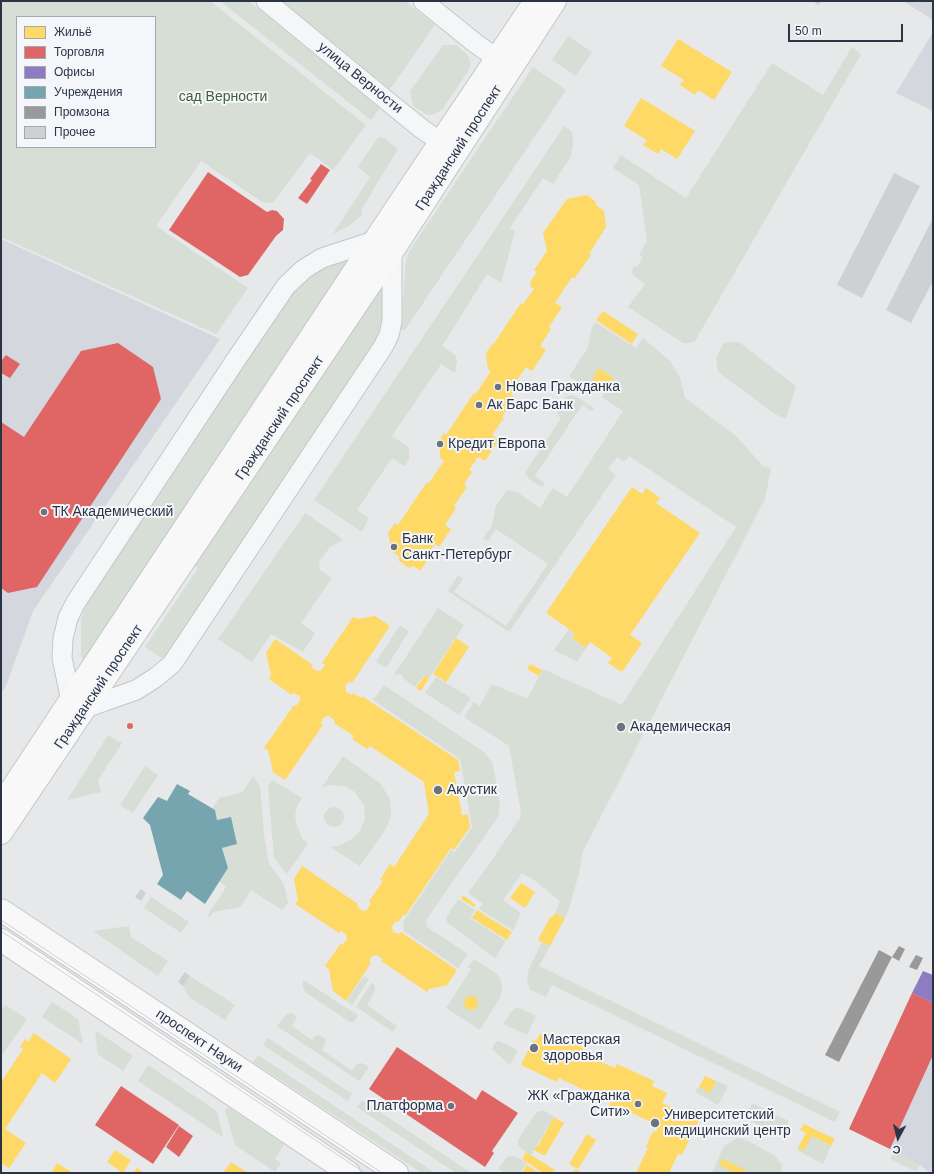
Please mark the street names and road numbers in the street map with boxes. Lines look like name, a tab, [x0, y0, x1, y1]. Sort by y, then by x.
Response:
street label: улица Верности	[314, 39, 406, 117]
street label: Гражданский проспект	[412, 82, 506, 214]
street label: Гражданский проспект	[232, 353, 328, 483]
street label: Гражданский проспект	[51, 622, 147, 752]
street label: проспект Науки	[153, 1006, 245, 1076]

